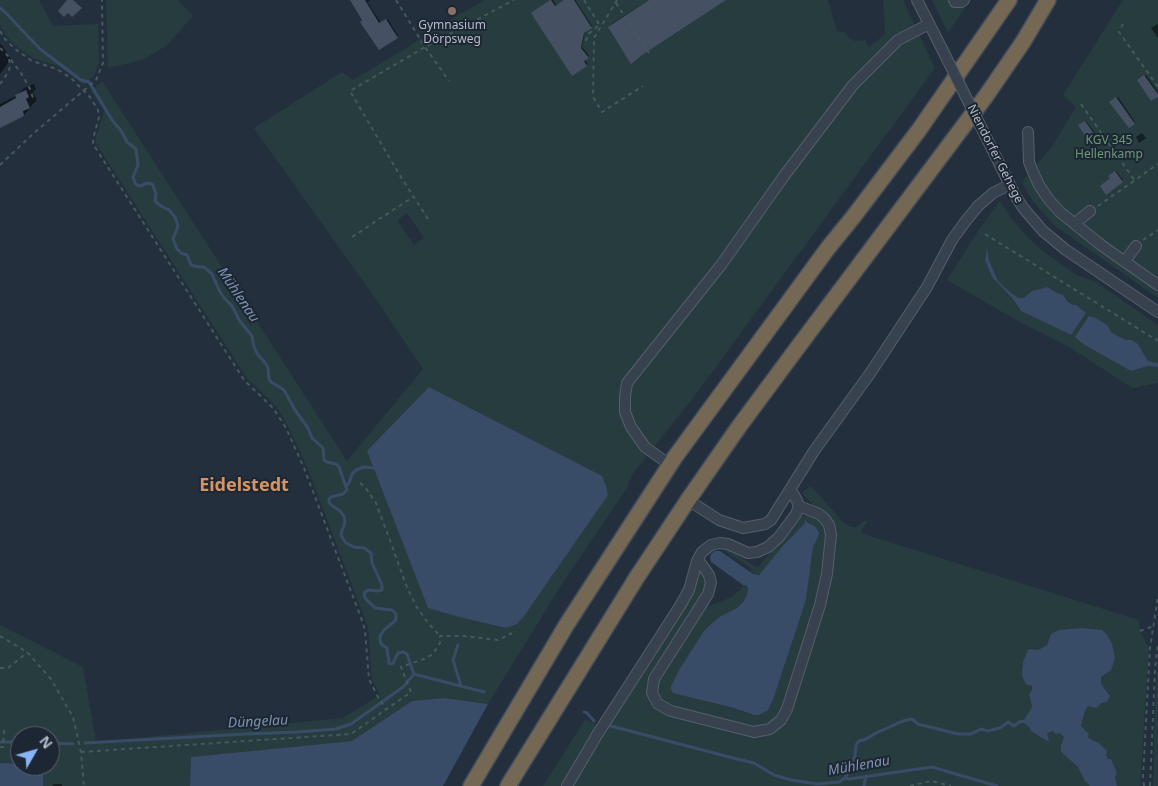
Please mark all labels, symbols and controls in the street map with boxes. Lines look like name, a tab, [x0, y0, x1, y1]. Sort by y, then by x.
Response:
marker: Gymnasium Dörpsweg	[446, 5, 458, 17]
place label: Gymnasium Dörpsweg	[418, 19, 486, 47]
street label: Niendorfer Gehege	[964, 102, 1026, 206]
park label: KGV 345 Hellenkamp	[1075, 134, 1143, 162]
water label: Mühlenau	[213, 264, 263, 326]
district label: Eidelstedt	[199, 475, 289, 497]
water label: Düngelau	[227, 712, 289, 732]
north arrow	[10, 726, 60, 776]
text: N	[35, 732, 57, 752]
water label: Mühlenau	[827, 752, 891, 780]

